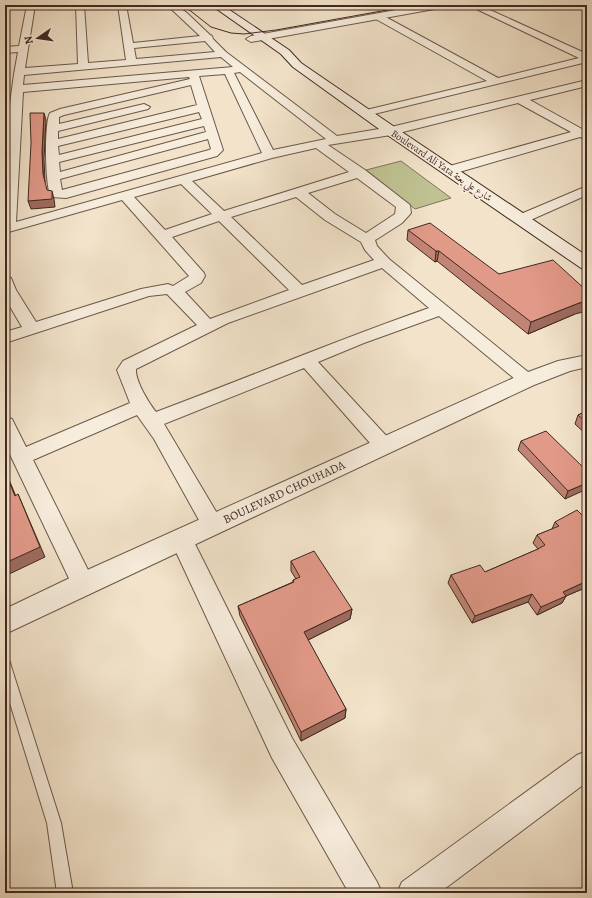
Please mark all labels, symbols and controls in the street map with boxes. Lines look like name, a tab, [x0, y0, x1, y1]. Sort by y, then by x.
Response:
north arrow	[18, 18, 58, 58]
text: N	[21, 35, 37, 46]
street label: Boulevard Ali Yata شارع علي يعتة	[386, 127, 495, 208]
street label: BOULEVARD CHOUHADA	[220, 456, 348, 527]

